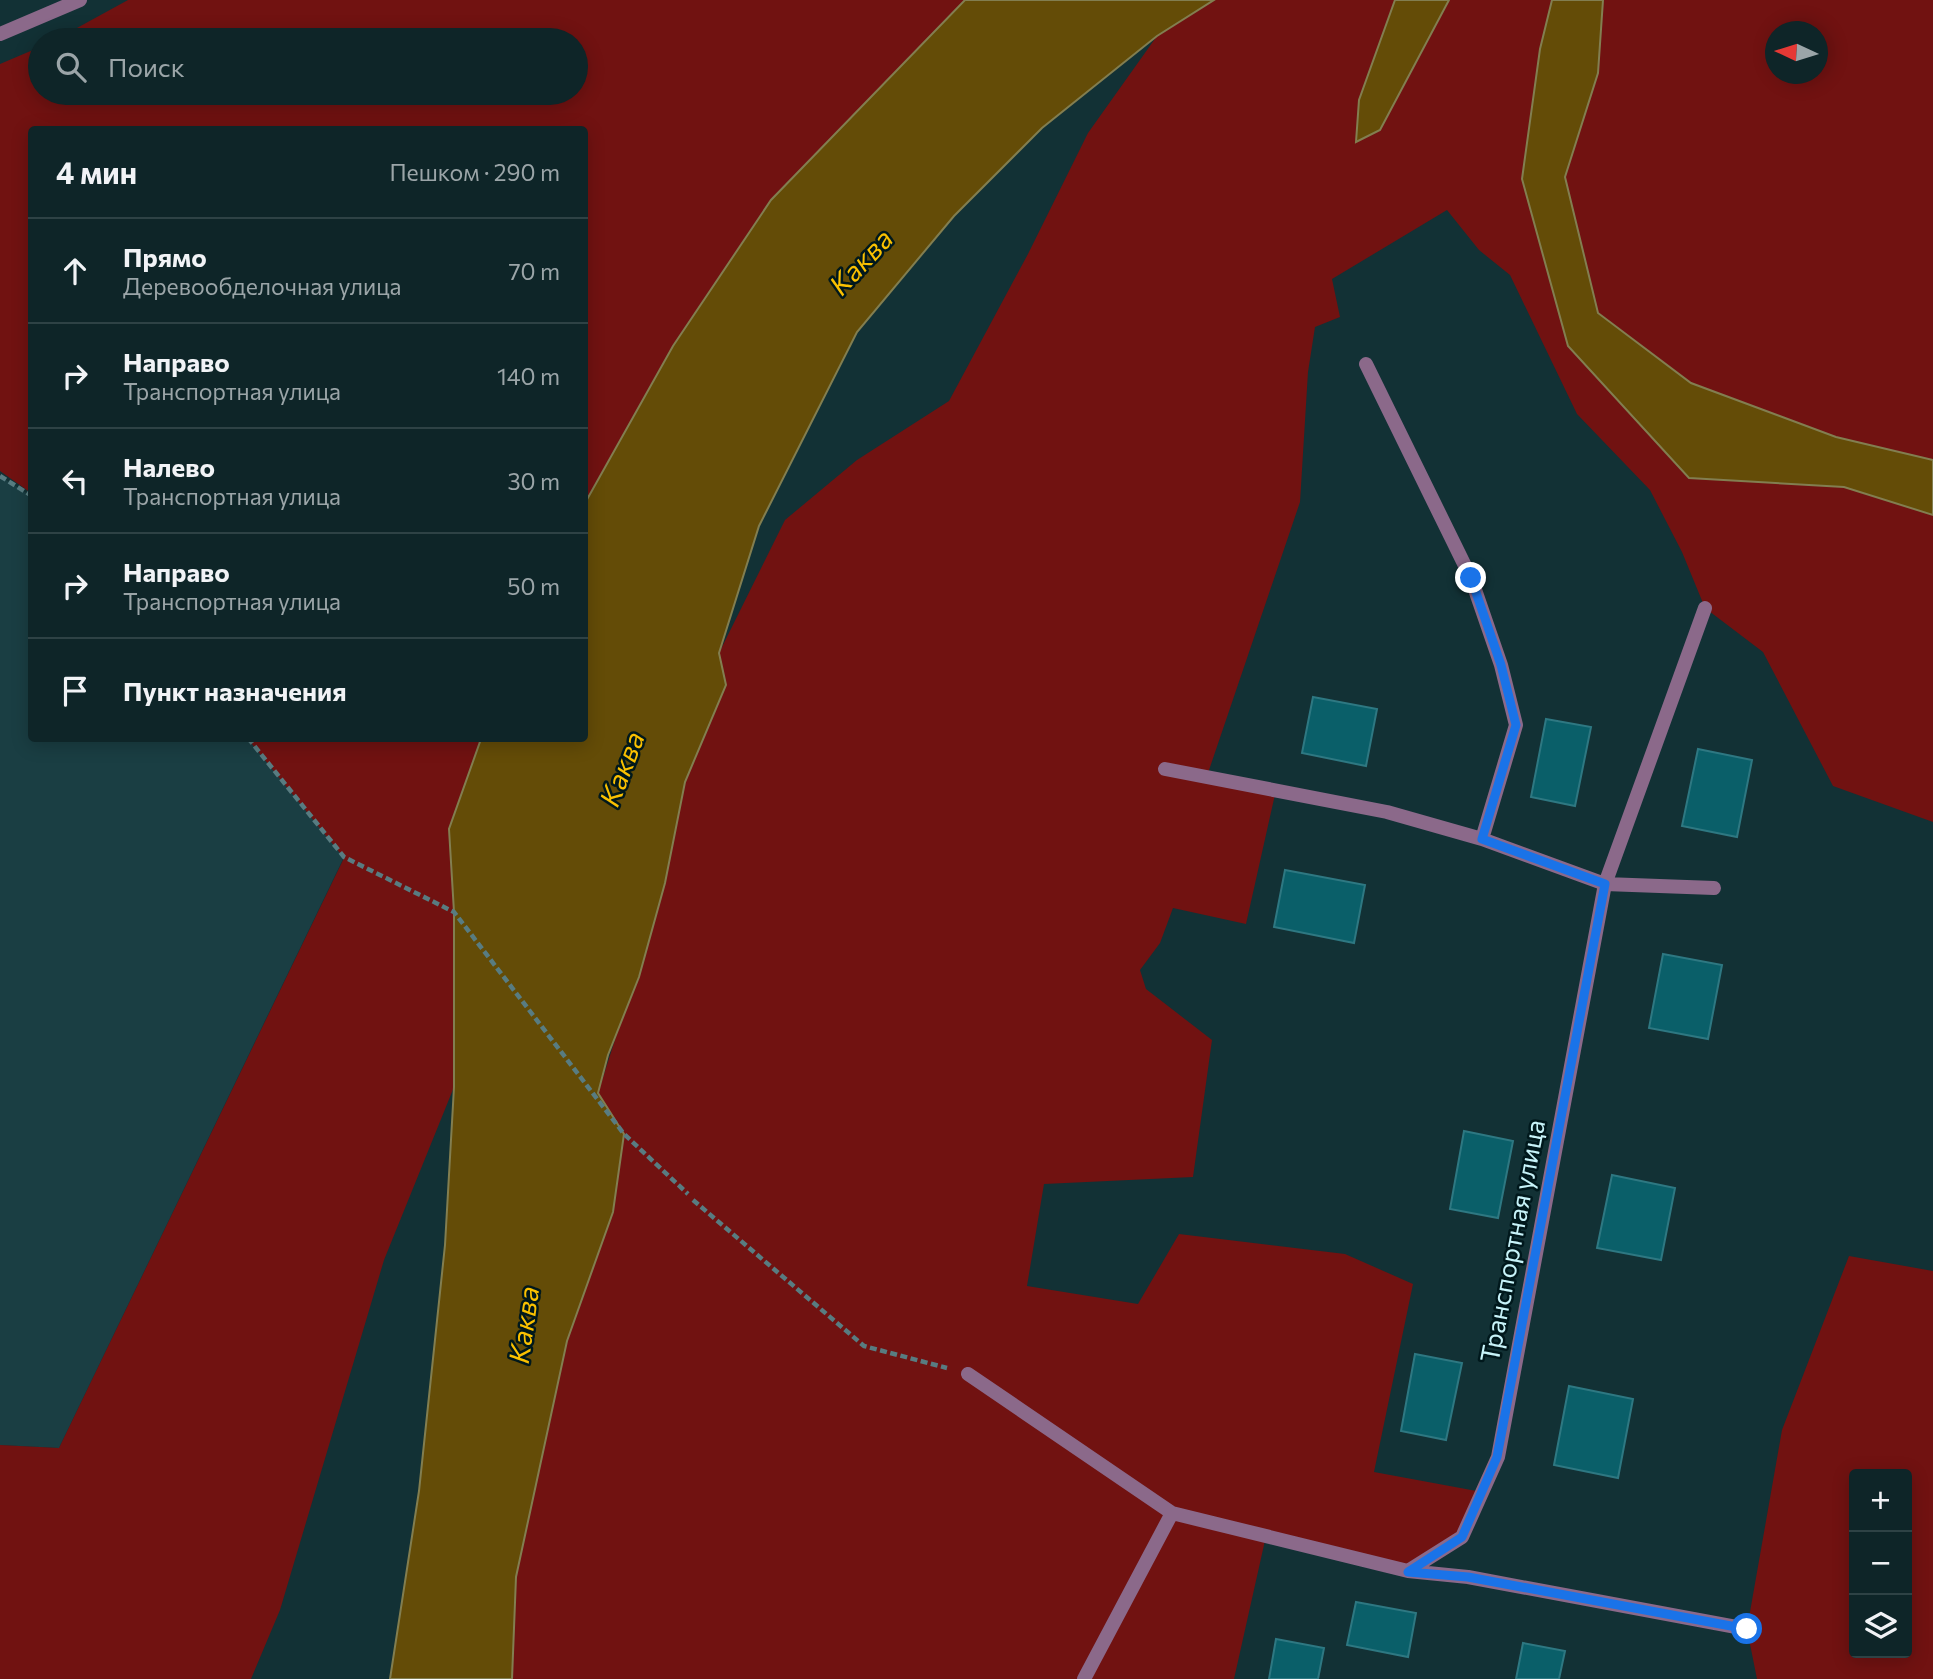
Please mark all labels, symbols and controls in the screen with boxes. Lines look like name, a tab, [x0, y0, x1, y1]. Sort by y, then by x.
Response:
north arrow	[1765, 21, 1828, 84]
search box	[28, 28, 588, 105]
icon: search	[52, 48, 90, 86]
text: Поиск	[108, 51, 185, 82]
text: 4 мин	[56, 153, 137, 190]
text: Пешком · 290 m	[389, 158, 560, 186]
water label: Каква	[821, 221, 899, 301]
text: Прямо	[123, 241, 207, 272]
icon: ahead	[56, 252, 94, 290]
text: 70 m	[508, 257, 560, 285]
text: Деревообделочная улица	[123, 272, 401, 300]
text: Направо	[123, 346, 230, 377]
icon: right	[56, 357, 94, 395]
text: 140 m	[497, 362, 560, 390]
text: Транспортная улица	[123, 377, 341, 405]
text: Налево	[123, 451, 215, 482]
icon: left	[56, 462, 94, 500]
text: 30 m	[507, 467, 560, 495]
text: Транспортная улица	[123, 482, 341, 510]
text: Направо	[123, 556, 230, 587]
route end	[1455, 562, 1486, 593]
icon: right	[56, 567, 94, 605]
text: 50 m	[507, 572, 560, 600]
text: Транспортная улица	[123, 587, 341, 615]
icon: arrive	[56, 672, 94, 710]
text: Пункт назначения	[123, 675, 347, 706]
water label: Каква	[591, 726, 651, 811]
street label: Транспортная улица	[1473, 1117, 1550, 1365]
water label: Каква	[501, 1284, 545, 1366]
map controls	[1849, 1469, 1912, 1658]
button: +	[1849, 1469, 1912, 1532]
button: −	[1849, 1532, 1912, 1595]
button: layers	[1849, 1595, 1912, 1658]
route start	[1731, 1613, 1762, 1644]

